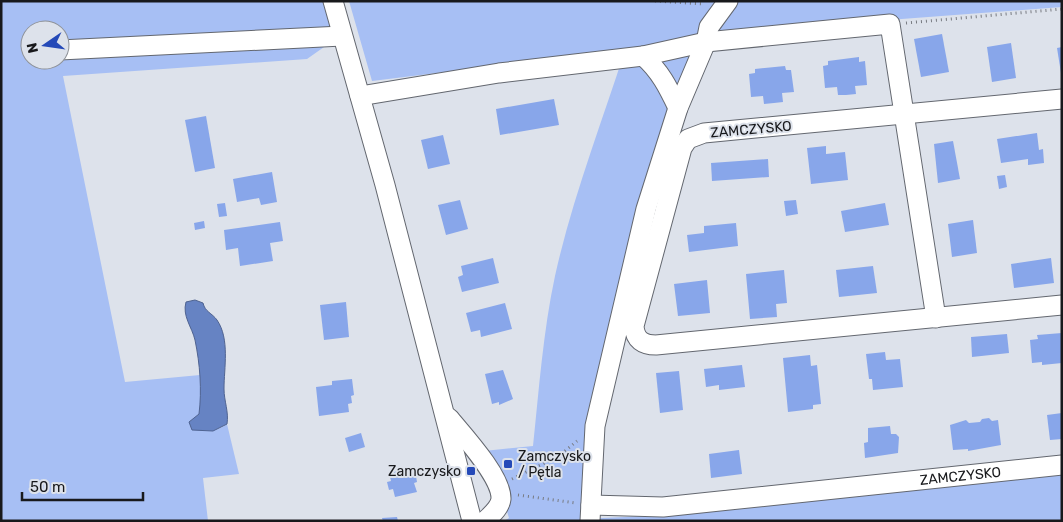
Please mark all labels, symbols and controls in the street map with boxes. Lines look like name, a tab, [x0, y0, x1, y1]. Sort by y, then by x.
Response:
north arrow	[20, 20, 70, 70]
text: N	[23, 41, 42, 55]
street label: ZAMCZYSKO	[710, 117, 792, 142]
place label: Zamczysko / Pętla	[518, 448, 591, 481]
marker: Zamczysko / Pętla	[502, 458, 514, 470]
place label: Zamczysko	[388, 463, 461, 480]
street label: ZAMCZYSKO	[919, 463, 1002, 489]
marker: Zamczysko	[465, 465, 477, 477]
scale bar	[22, 470, 144, 502]
text: 50 m	[30, 478, 65, 496]

